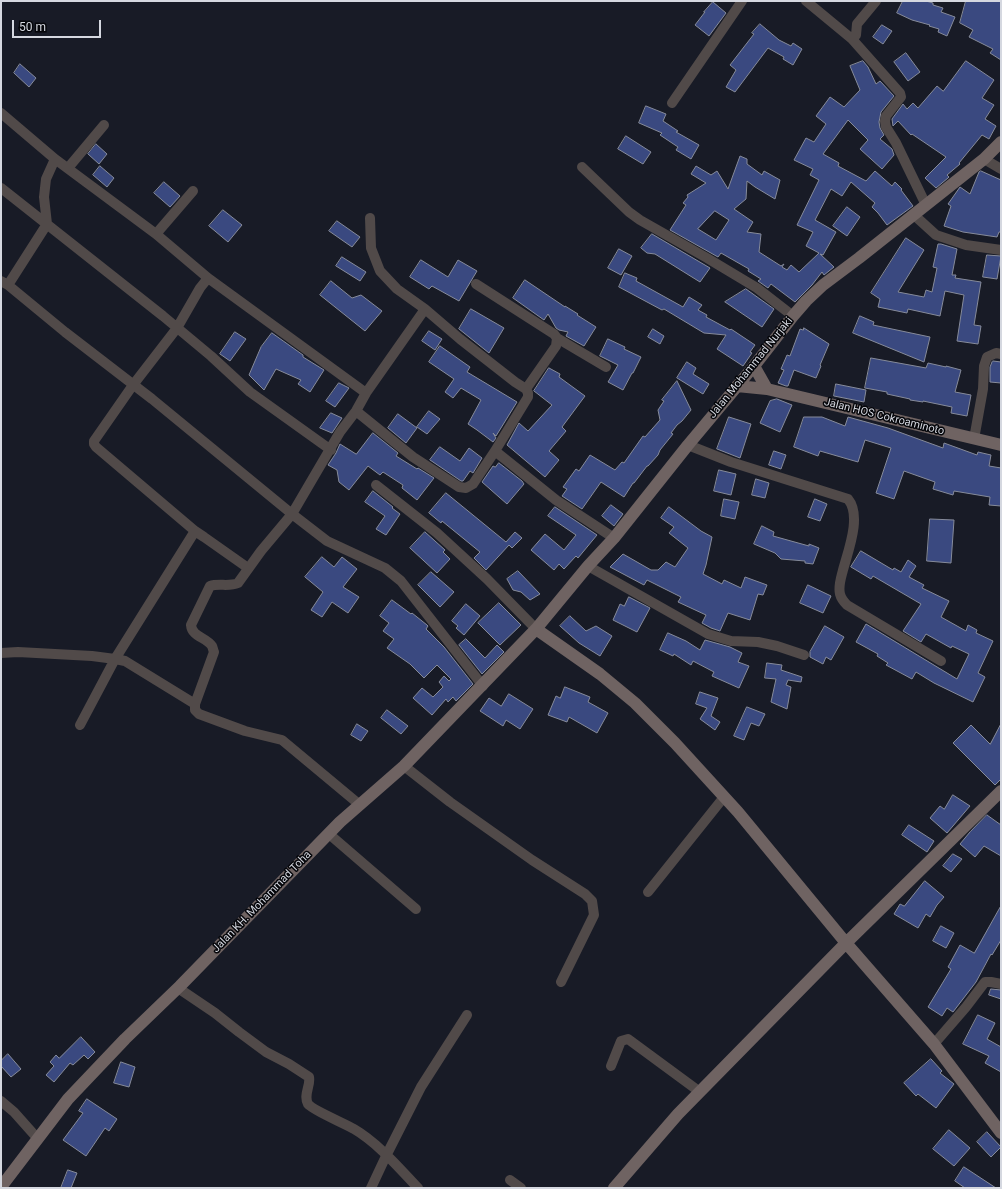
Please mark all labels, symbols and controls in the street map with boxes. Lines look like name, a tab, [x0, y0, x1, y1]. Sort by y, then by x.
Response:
scale bar	[14, 12, 103, 38]
text: 50 m	[19, 20, 46, 34]
street label: Jalan Mohammad Nurjaki	[706, 315, 796, 421]
street label: Jalan HOS Cokroaminoto	[822, 396, 946, 438]
street label: Jalan KH. Mohammad Toha	[210, 848, 314, 956]

